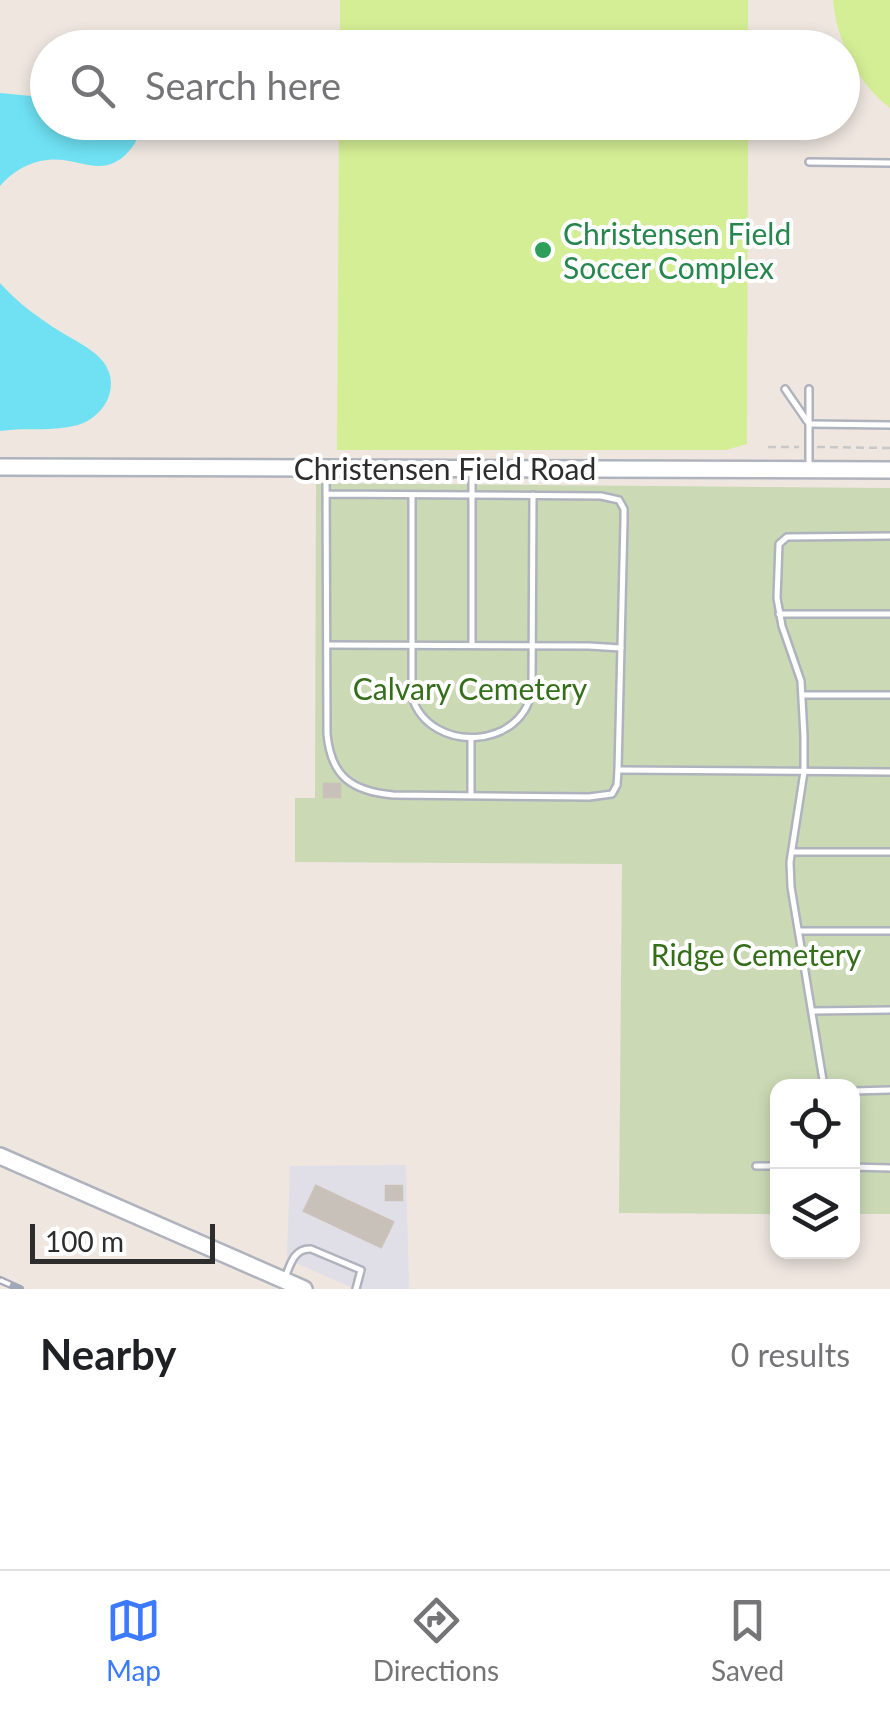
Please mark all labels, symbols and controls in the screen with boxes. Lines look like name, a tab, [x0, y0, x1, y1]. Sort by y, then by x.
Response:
search box	[30, 30, 860, 140]
icon: search	[65, 58, 120, 113]
text: Search here	[145, 62, 341, 108]
place label: Christensen Field Soccer Complex	[563, 215, 791, 285]
marker: Christensen Field Soccer Complex	[532, 239, 554, 261]
street label: Christensen Field Road	[294, 450, 596, 486]
park label: Calvary Cemetery	[353, 670, 588, 706]
park label: Ridge Cemetery	[651, 936, 862, 972]
map controls	[770, 1079, 860, 1259]
button: locate	[770, 1079, 860, 1169]
button: layers	[770, 1169, 860, 1259]
scale bar	[30, 1219, 215, 1264]
text: 100 m	[45, 1224, 124, 1258]
text: Nearby	[40, 1329, 177, 1379]
text: 0 results	[731, 1335, 850, 1374]
tab: Map	[106, 1593, 161, 1687]
tab: Directions	[373, 1593, 499, 1687]
tab: Saved	[711, 1593, 784, 1687]

